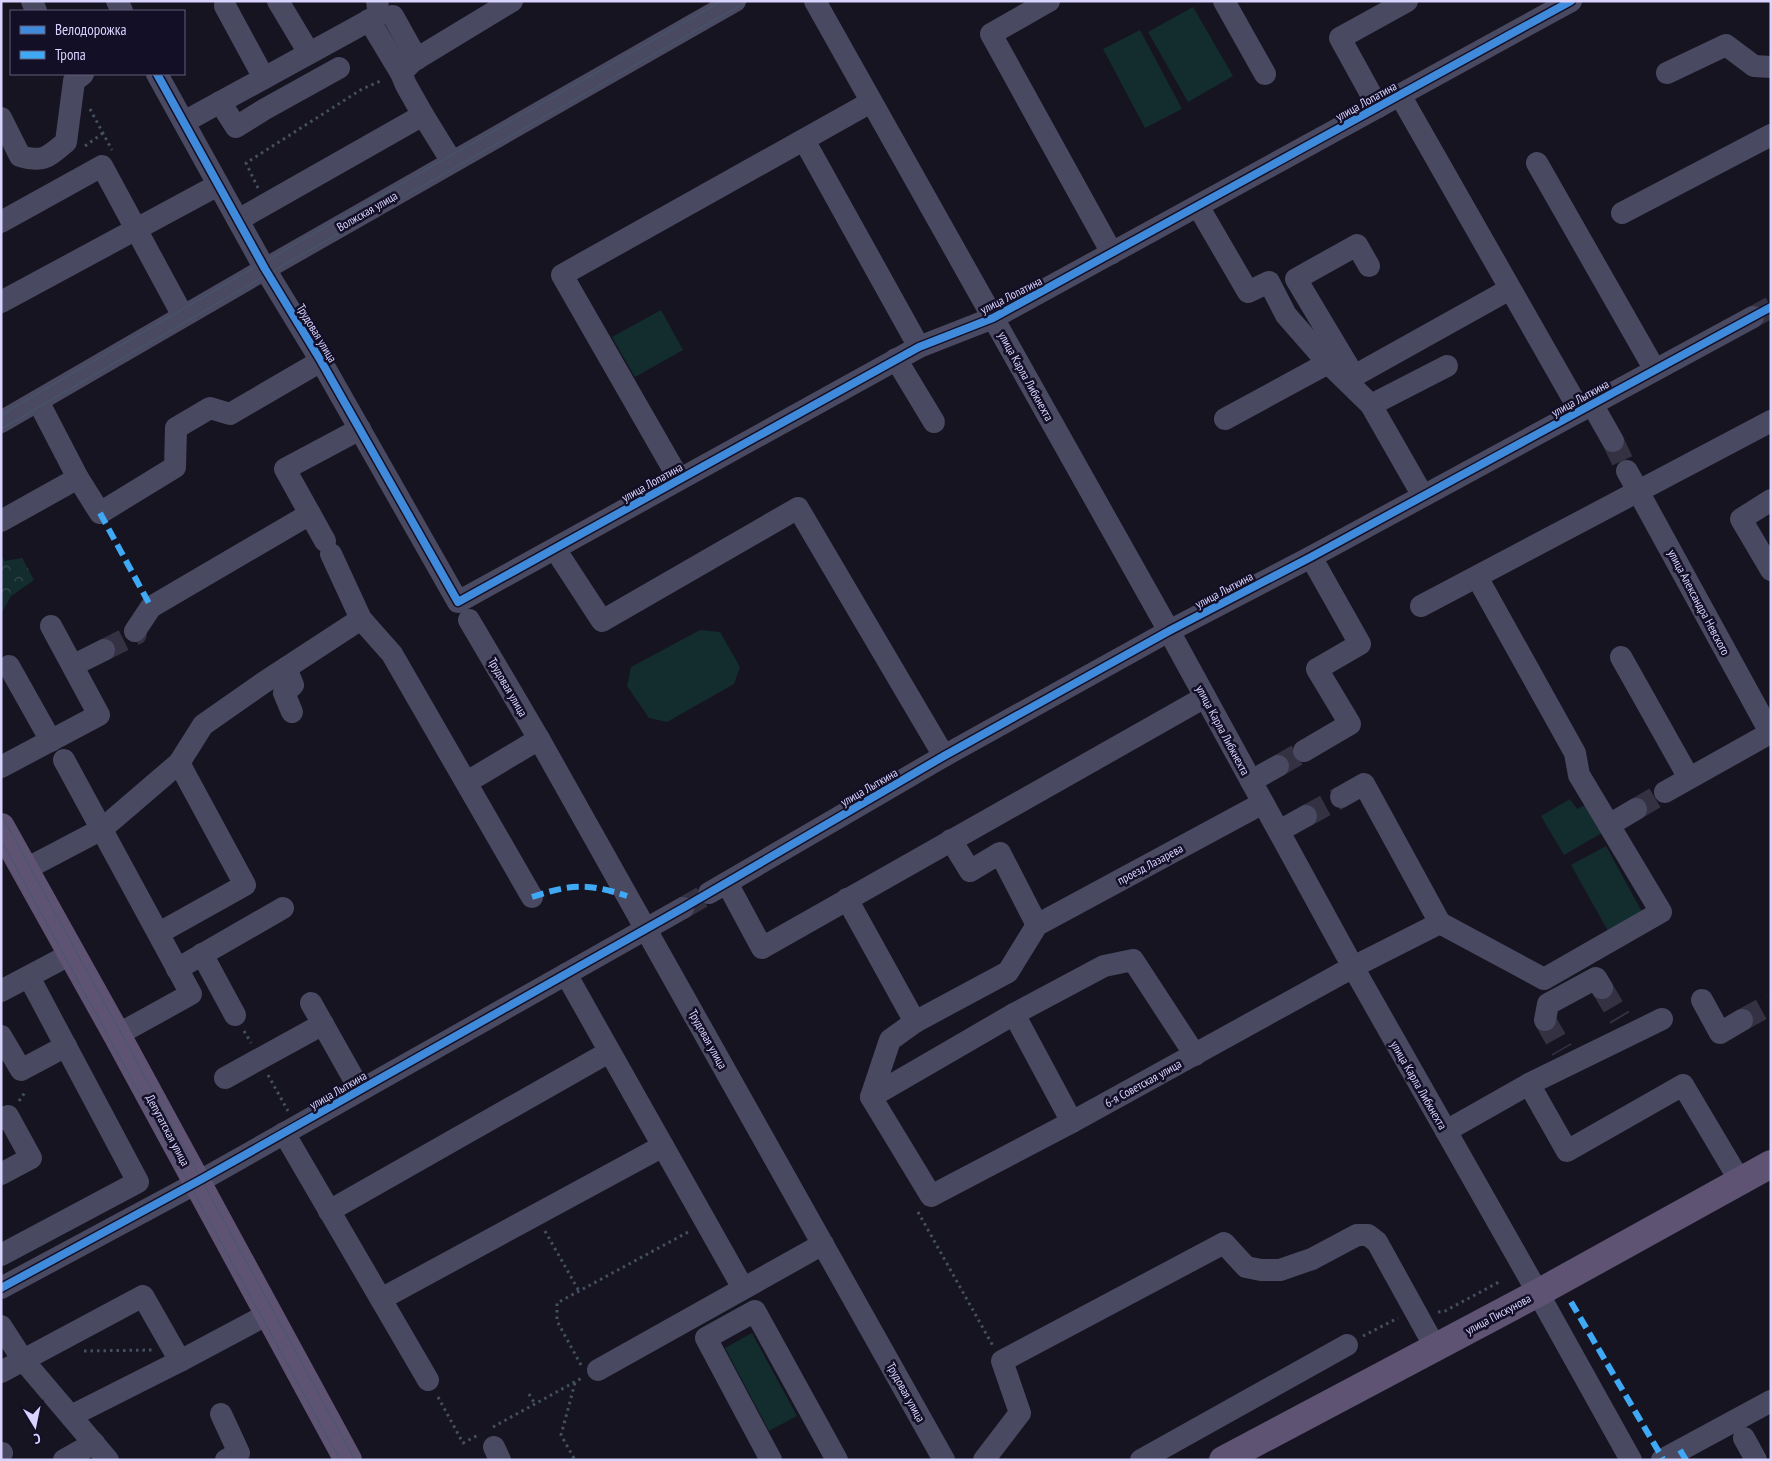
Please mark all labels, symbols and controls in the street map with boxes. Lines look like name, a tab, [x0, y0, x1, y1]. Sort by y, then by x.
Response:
legend	[10, 10, 185, 75]
text: Велодорожка	[55, 20, 126, 39]
text: Тропа	[55, 45, 86, 64]
street label: улица Лопатина	[1333, 78, 1399, 124]
street label: Волжская улица	[334, 188, 400, 234]
street label: улица Лопатина	[978, 273, 1045, 317]
street label: Трудовая улица	[294, 301, 340, 365]
street label: улица Карла Либкнехта	[995, 329, 1057, 424]
street label: улица Лыткина	[1549, 376, 1612, 420]
street label: улица Лопатина	[619, 459, 685, 505]
street label: улица Александра Невского	[1665, 547, 1733, 657]
street label: улица Лыткина	[1192, 568, 1256, 612]
street label: Трудовая улица	[485, 655, 531, 719]
street label: улица Карла Либкнехта	[1193, 682, 1253, 778]
street label: улица Лыткина	[838, 765, 900, 809]
street label: проезд Лазарева	[1115, 840, 1186, 888]
street label: Трудовая улица	[686, 1007, 731, 1071]
street label: улица Карла Либкнехта	[1388, 1038, 1451, 1132]
street label: 6-я Советская улица	[1102, 1056, 1184, 1110]
street label: улица Лыткина	[307, 1068, 369, 1112]
street label: Депутатская улица	[143, 1092, 193, 1168]
street label: улица Пискунова	[1463, 1290, 1534, 1338]
street label: Трудовая улица	[884, 1360, 929, 1424]
north arrow	[10, 1401, 60, 1451]
text: С	[32, 1429, 42, 1448]

